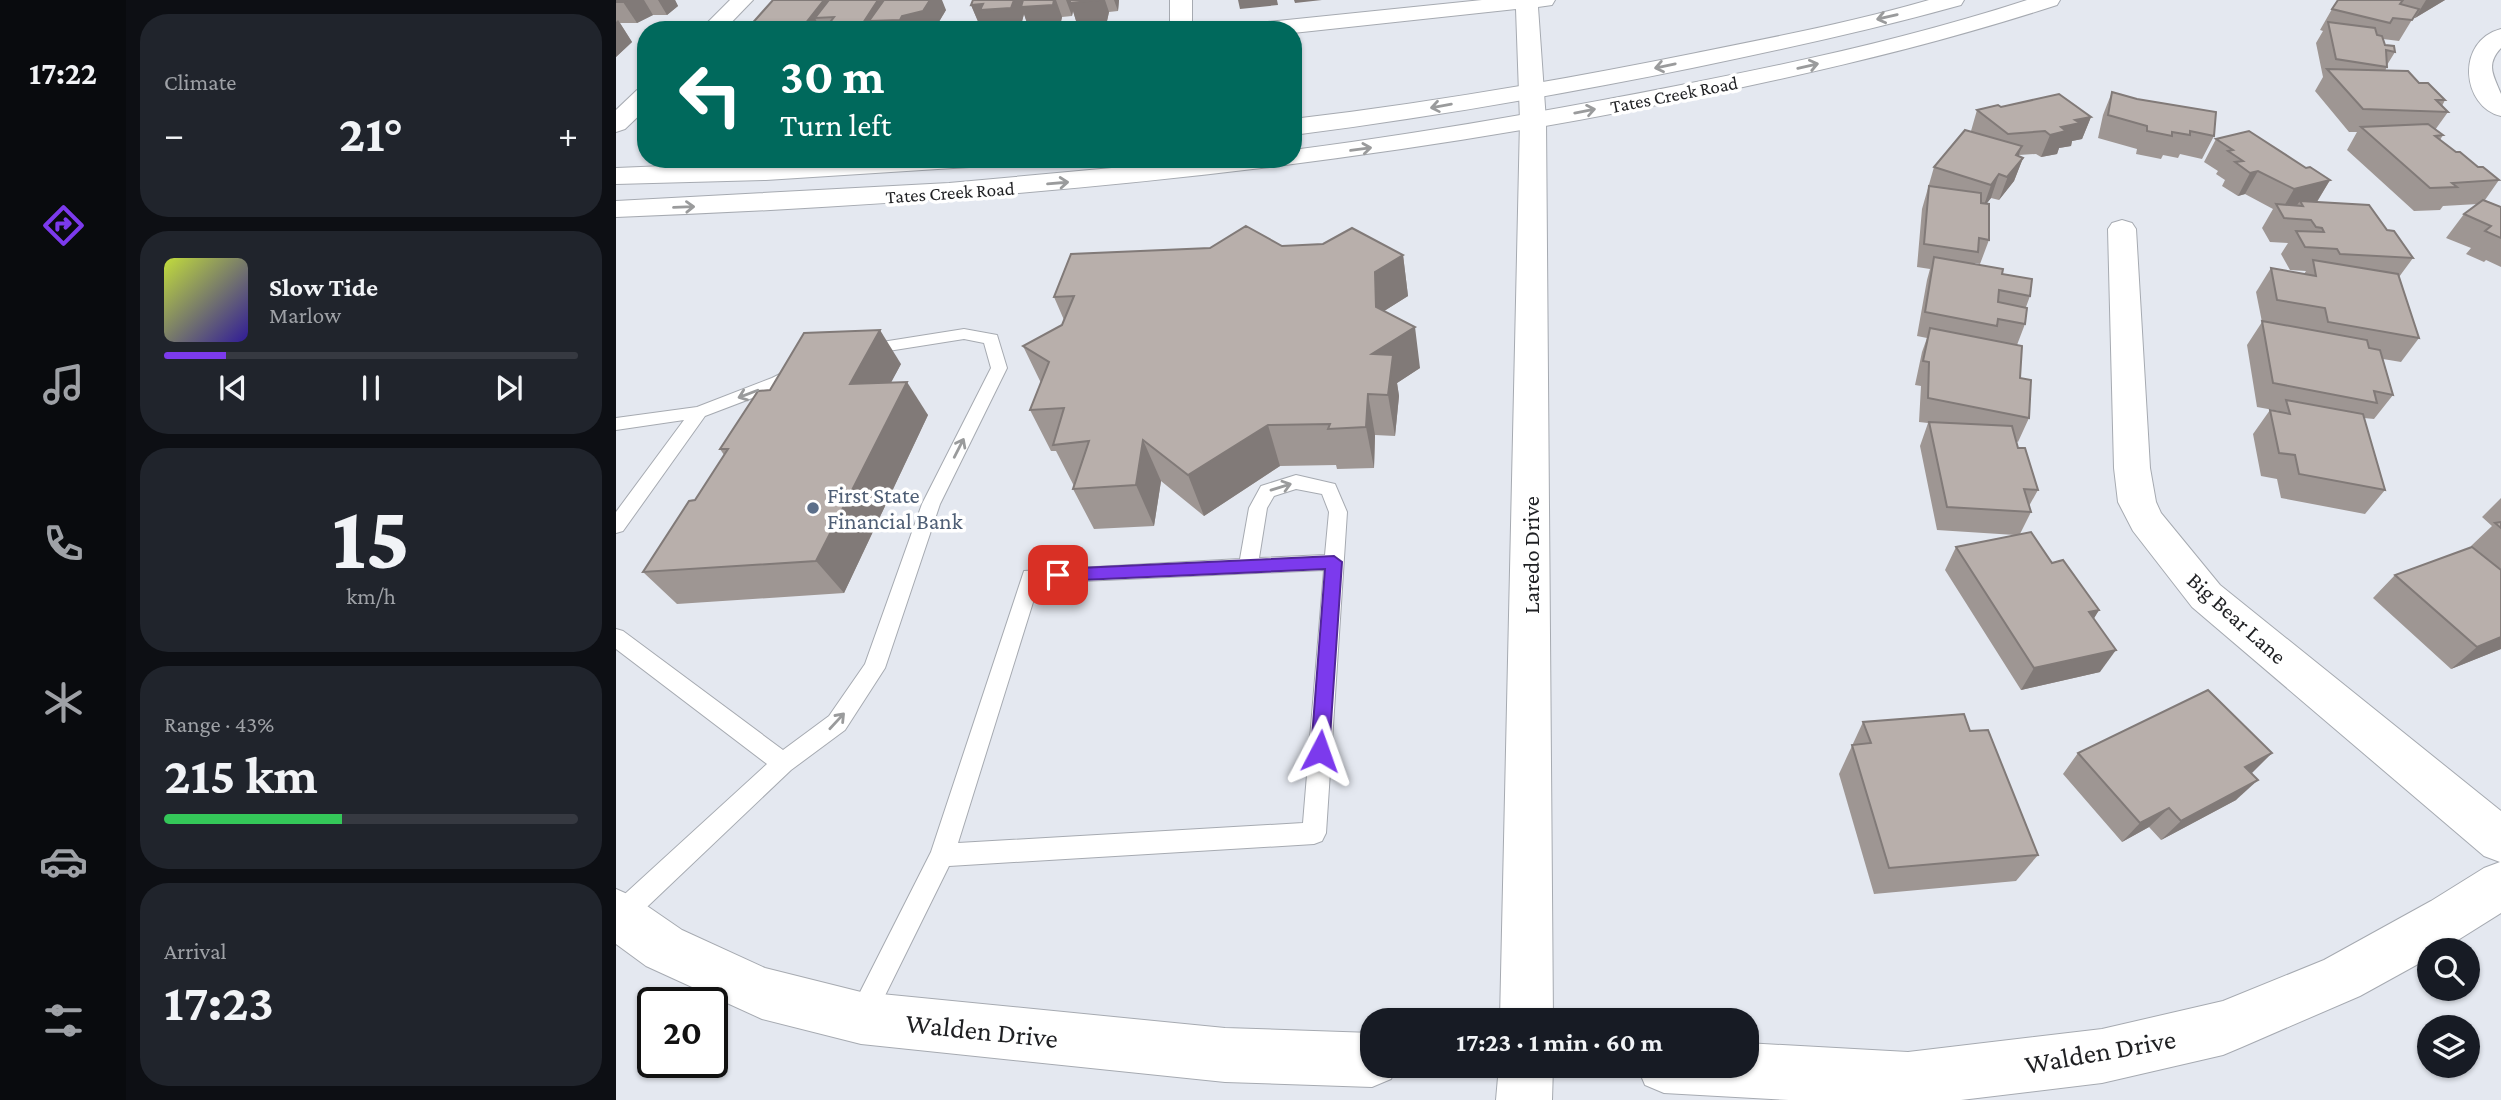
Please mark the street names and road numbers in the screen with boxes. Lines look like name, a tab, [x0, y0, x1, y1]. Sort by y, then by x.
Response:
street label: Tates Creek Road	[1609, 72, 1740, 117]
street label: Tates Creek Road	[885, 178, 1015, 207]
street label: Laredo Drive	[1518, 496, 1544, 614]
street label: Big Bear Lane	[2182, 567, 2292, 669]
street label: Walden Drive	[904, 1007, 1060, 1054]
street label: Walden Drive	[2022, 1023, 2178, 1080]

